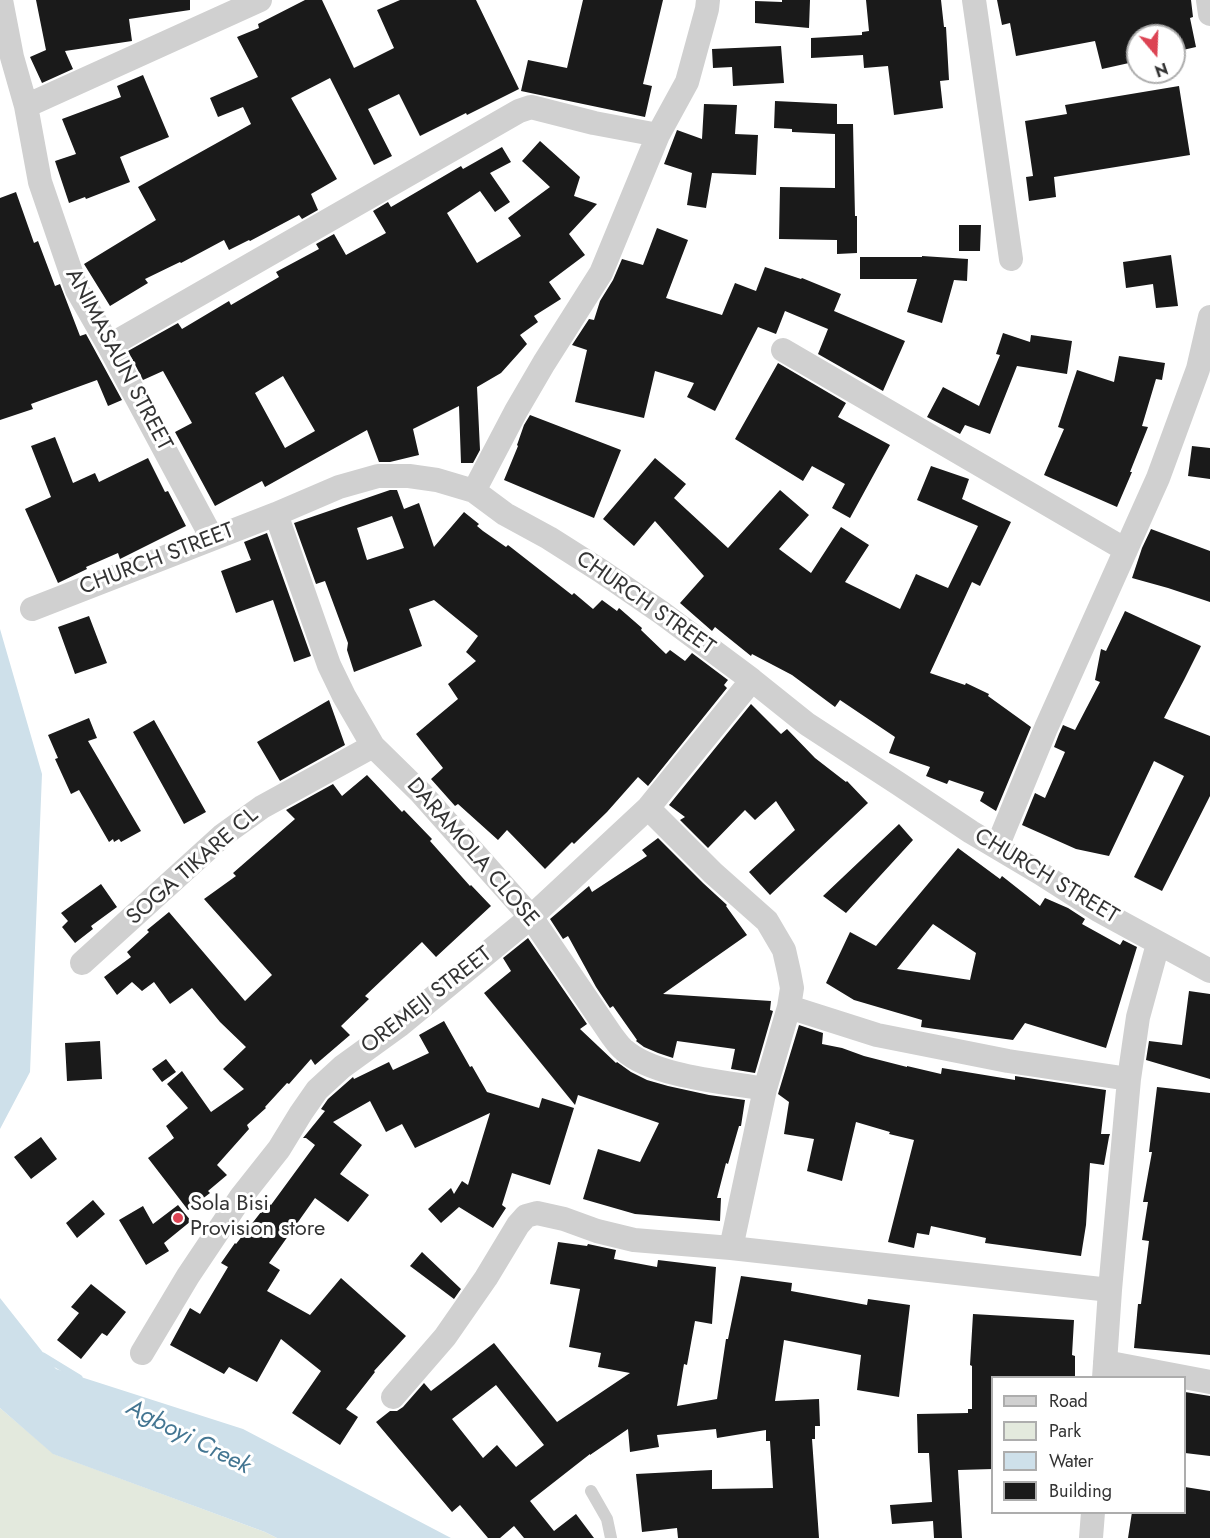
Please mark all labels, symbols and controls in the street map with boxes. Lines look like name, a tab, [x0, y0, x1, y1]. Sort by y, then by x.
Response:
north arrow	[1126, 24, 1186, 84]
text: N	[1152, 57, 1171, 83]
street label: ANIMASAUN STREET	[59, 264, 177, 456]
street label: CHURCH STREET	[76, 518, 238, 602]
street label: CHURCH STREET	[571, 546, 719, 662]
street label: DARAMOLA CLOSE	[400, 773, 544, 933]
street label: SOGA TIKARE CL	[122, 803, 264, 931]
street label: CHURCH STREET	[969, 824, 1123, 930]
street label: OREMEJI STREET	[357, 942, 497, 1060]
place label: Sola Bisi Provision store	[190, 1192, 325, 1244]
marker: Sola Bisi Provision store	[171, 1211, 185, 1225]
legend	[991, 1376, 1186, 1514]
text: Road	[1049, 1388, 1088, 1414]
water label: Agboyi Creek	[121, 1394, 255, 1482]
text: Park	[1049, 1418, 1081, 1444]
text: Water	[1049, 1448, 1093, 1474]
text: Building	[1049, 1478, 1112, 1504]

